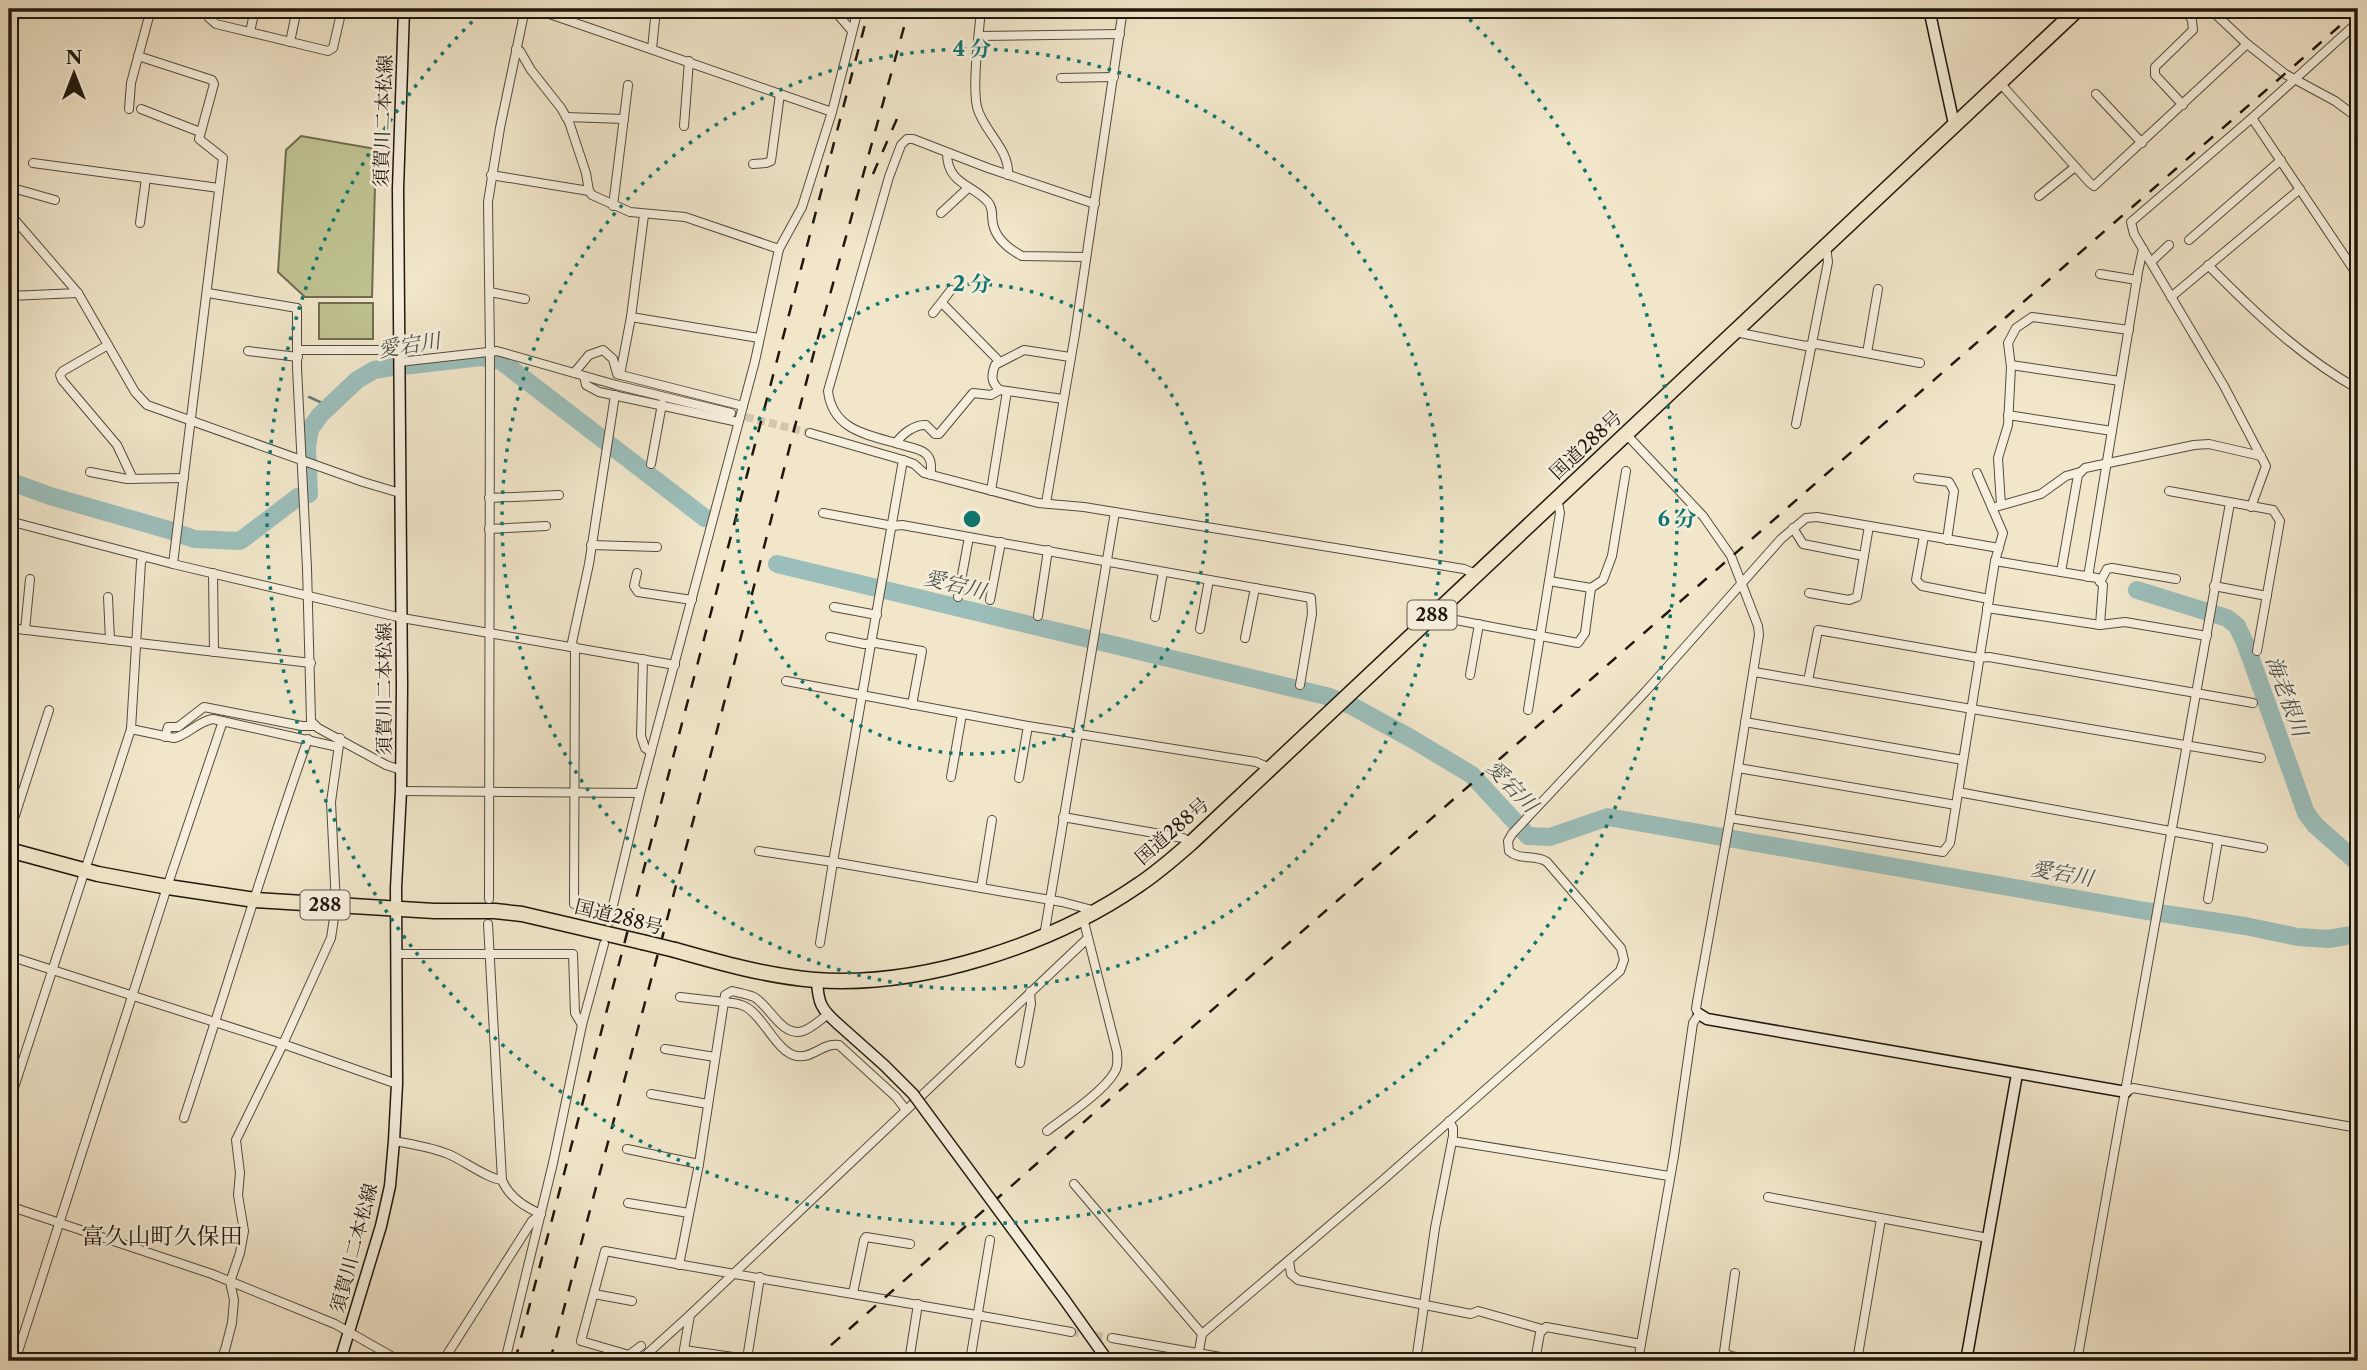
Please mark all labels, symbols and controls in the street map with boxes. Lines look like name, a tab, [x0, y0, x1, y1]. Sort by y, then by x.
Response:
text: 4 分	[953, 36, 991, 61]
north arrow	[38, 38, 108, 108]
text: N	[66, 46, 82, 69]
street label: 須賀川二本松線	[369, 54, 397, 188]
text: 2 分	[953, 271, 991, 296]
water label: 愛宕川	[376, 327, 444, 362]
street label: 国道288号	[1545, 406, 1627, 484]
text: 6 分	[1658, 506, 1696, 531]
centre of rings	[960, 507, 984, 531]
water label: 愛宕川	[921, 564, 991, 604]
road number: 288	[1408, 600, 1456, 630]
street label: 須賀川二本松線	[373, 622, 396, 756]
water label: 海老根川	[2261, 652, 2314, 742]
water label: 愛宕川	[1481, 755, 1544, 819]
street label: 国道288号	[1130, 793, 1214, 869]
water label: 愛宕川	[2029, 855, 2097, 891]
road number: 288	[300, 890, 350, 920]
street label: 国道288号	[572, 895, 666, 939]
street label: 須賀川二本松線	[326, 1181, 382, 1315]
district label: 富久山町久保田	[82, 1222, 243, 1250]

